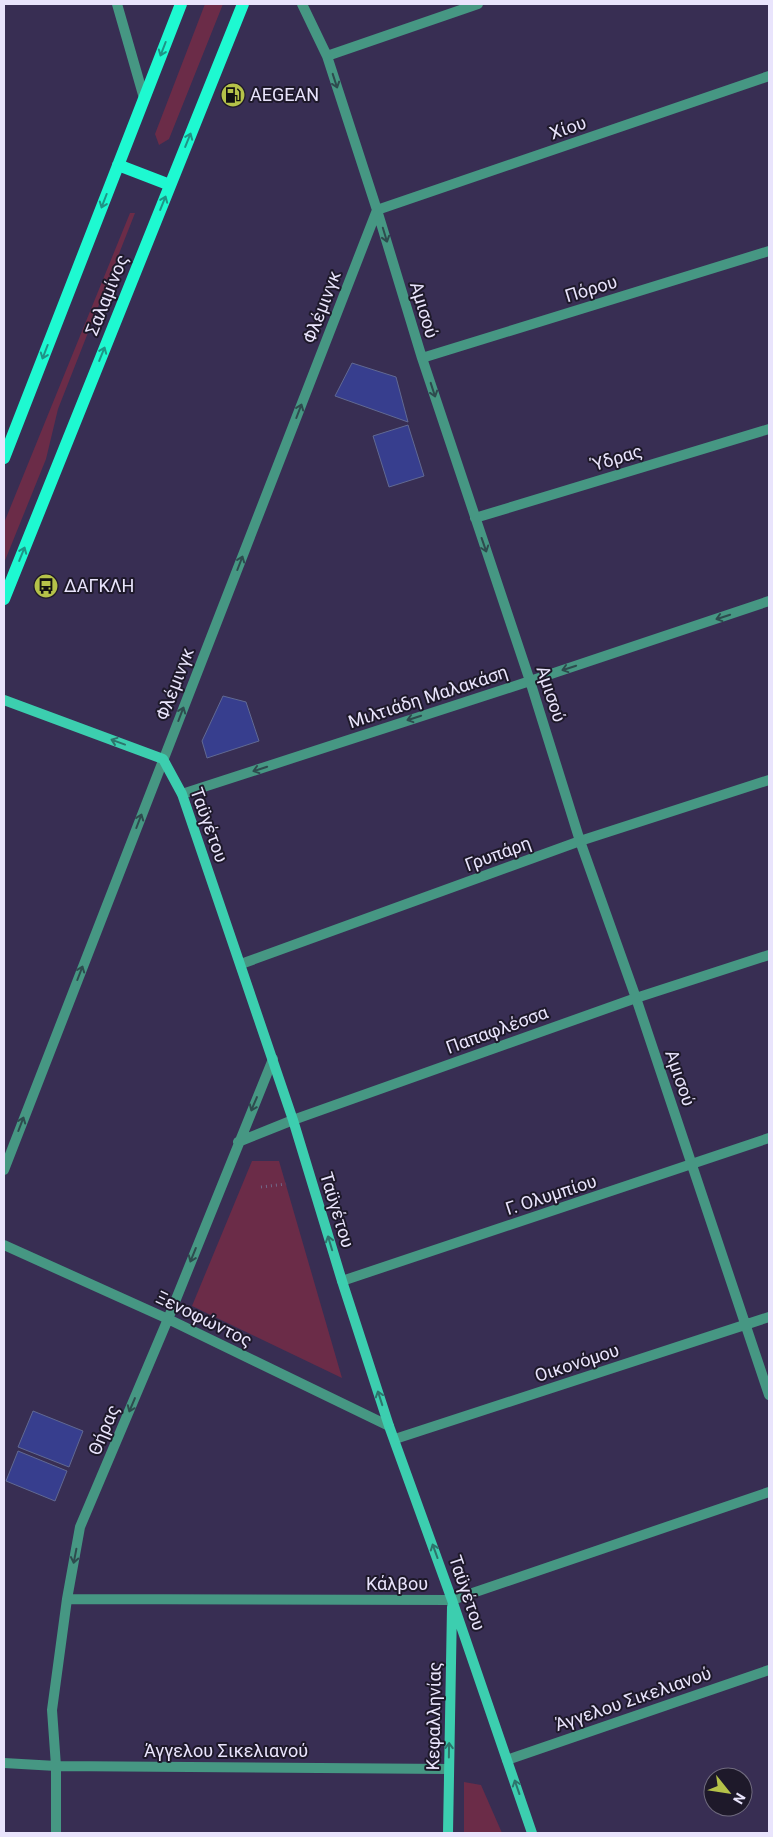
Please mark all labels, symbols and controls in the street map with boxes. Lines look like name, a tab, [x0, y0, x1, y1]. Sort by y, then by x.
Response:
one-way arrow	[158, 41, 167, 56]
one-way arrow	[330, 72, 340, 88]
fuel station icon: AEGEAN	[220, 82, 246, 108]
place label: AEGEAN	[250, 84, 319, 105]
street label: Χίου	[547, 112, 589, 144]
one-way arrow	[184, 133, 194, 148]
one-way arrow	[99, 192, 108, 208]
one-way arrow	[158, 196, 168, 211]
one-way arrow	[380, 227, 390, 243]
street label: Σαλαμίνος	[81, 251, 132, 338]
street label: Φλέμινγκ	[298, 268, 345, 346]
street label: Πόρου	[562, 271, 619, 306]
street label: Αμισού	[406, 279, 443, 341]
one-way arrow	[40, 344, 49, 359]
one-way arrow	[98, 347, 107, 362]
one-way arrow	[429, 382, 438, 398]
one-way arrow	[295, 404, 304, 419]
street label: Ύδρας	[587, 440, 645, 476]
one-way arrow	[480, 536, 489, 552]
one-way arrow	[18, 547, 27, 562]
one-way arrow	[236, 555, 245, 571]
bus stop icon: ΔΑΓΚΛΗ	[33, 573, 59, 599]
place label: ΔΑΓΚΛΗ	[64, 575, 134, 596]
one-way arrow	[715, 612, 731, 622]
street label: Φλέμινγκ	[151, 645, 198, 723]
street label: Μιλτιάδη Μαλακάση	[345, 661, 510, 732]
street label: Αμισού	[533, 663, 570, 725]
one-way arrow	[562, 664, 577, 673]
one-way arrow	[177, 707, 186, 722]
one-way arrow	[407, 714, 423, 724]
one-way arrow	[110, 737, 126, 746]
one-way arrow	[252, 764, 268, 774]
street label: Ταϋγέτου	[186, 785, 233, 865]
one-way arrow	[135, 814, 144, 829]
street label: Γρυπάρη	[462, 832, 534, 875]
one-way arrow	[76, 966, 85, 981]
street label: Παπαφλέσσα	[443, 1001, 551, 1058]
street label: Αμισού	[661, 1047, 700, 1109]
one-way arrow	[248, 1096, 258, 1111]
one-way arrow	[17, 1117, 27, 1132]
street label: Ταϋγέτου	[316, 1170, 359, 1250]
street label: Γ. Ολυμπίου	[503, 1170, 599, 1219]
one-way arrow	[325, 1236, 335, 1252]
one-way arrow	[188, 1247, 197, 1262]
street label: Ξενοφώντος	[153, 1286, 256, 1351]
street label: Οικονόμου	[532, 1339, 622, 1386]
one-way arrow	[375, 1390, 385, 1406]
one-way arrow	[126, 1397, 136, 1412]
street label: Θήρας	[84, 1402, 123, 1458]
one-way arrow	[430, 1544, 439, 1559]
one-way arrow	[69, 1548, 79, 1564]
street label: Ταϋγέτου	[445, 1553, 490, 1633]
street label: Κάλβου	[366, 1573, 428, 1594]
street label: Κεφαλληνίας	[422, 1661, 445, 1771]
street label: Άγγελου Σικελιανού	[552, 1662, 714, 1735]
street label: Άγγελου Σικελιανού	[144, 1740, 308, 1761]
one-way arrow	[444, 1742, 454, 1758]
north arrow	[703, 1767, 753, 1817]
one-way arrow	[511, 1779, 521, 1795]
text: N	[730, 1790, 749, 1807]

